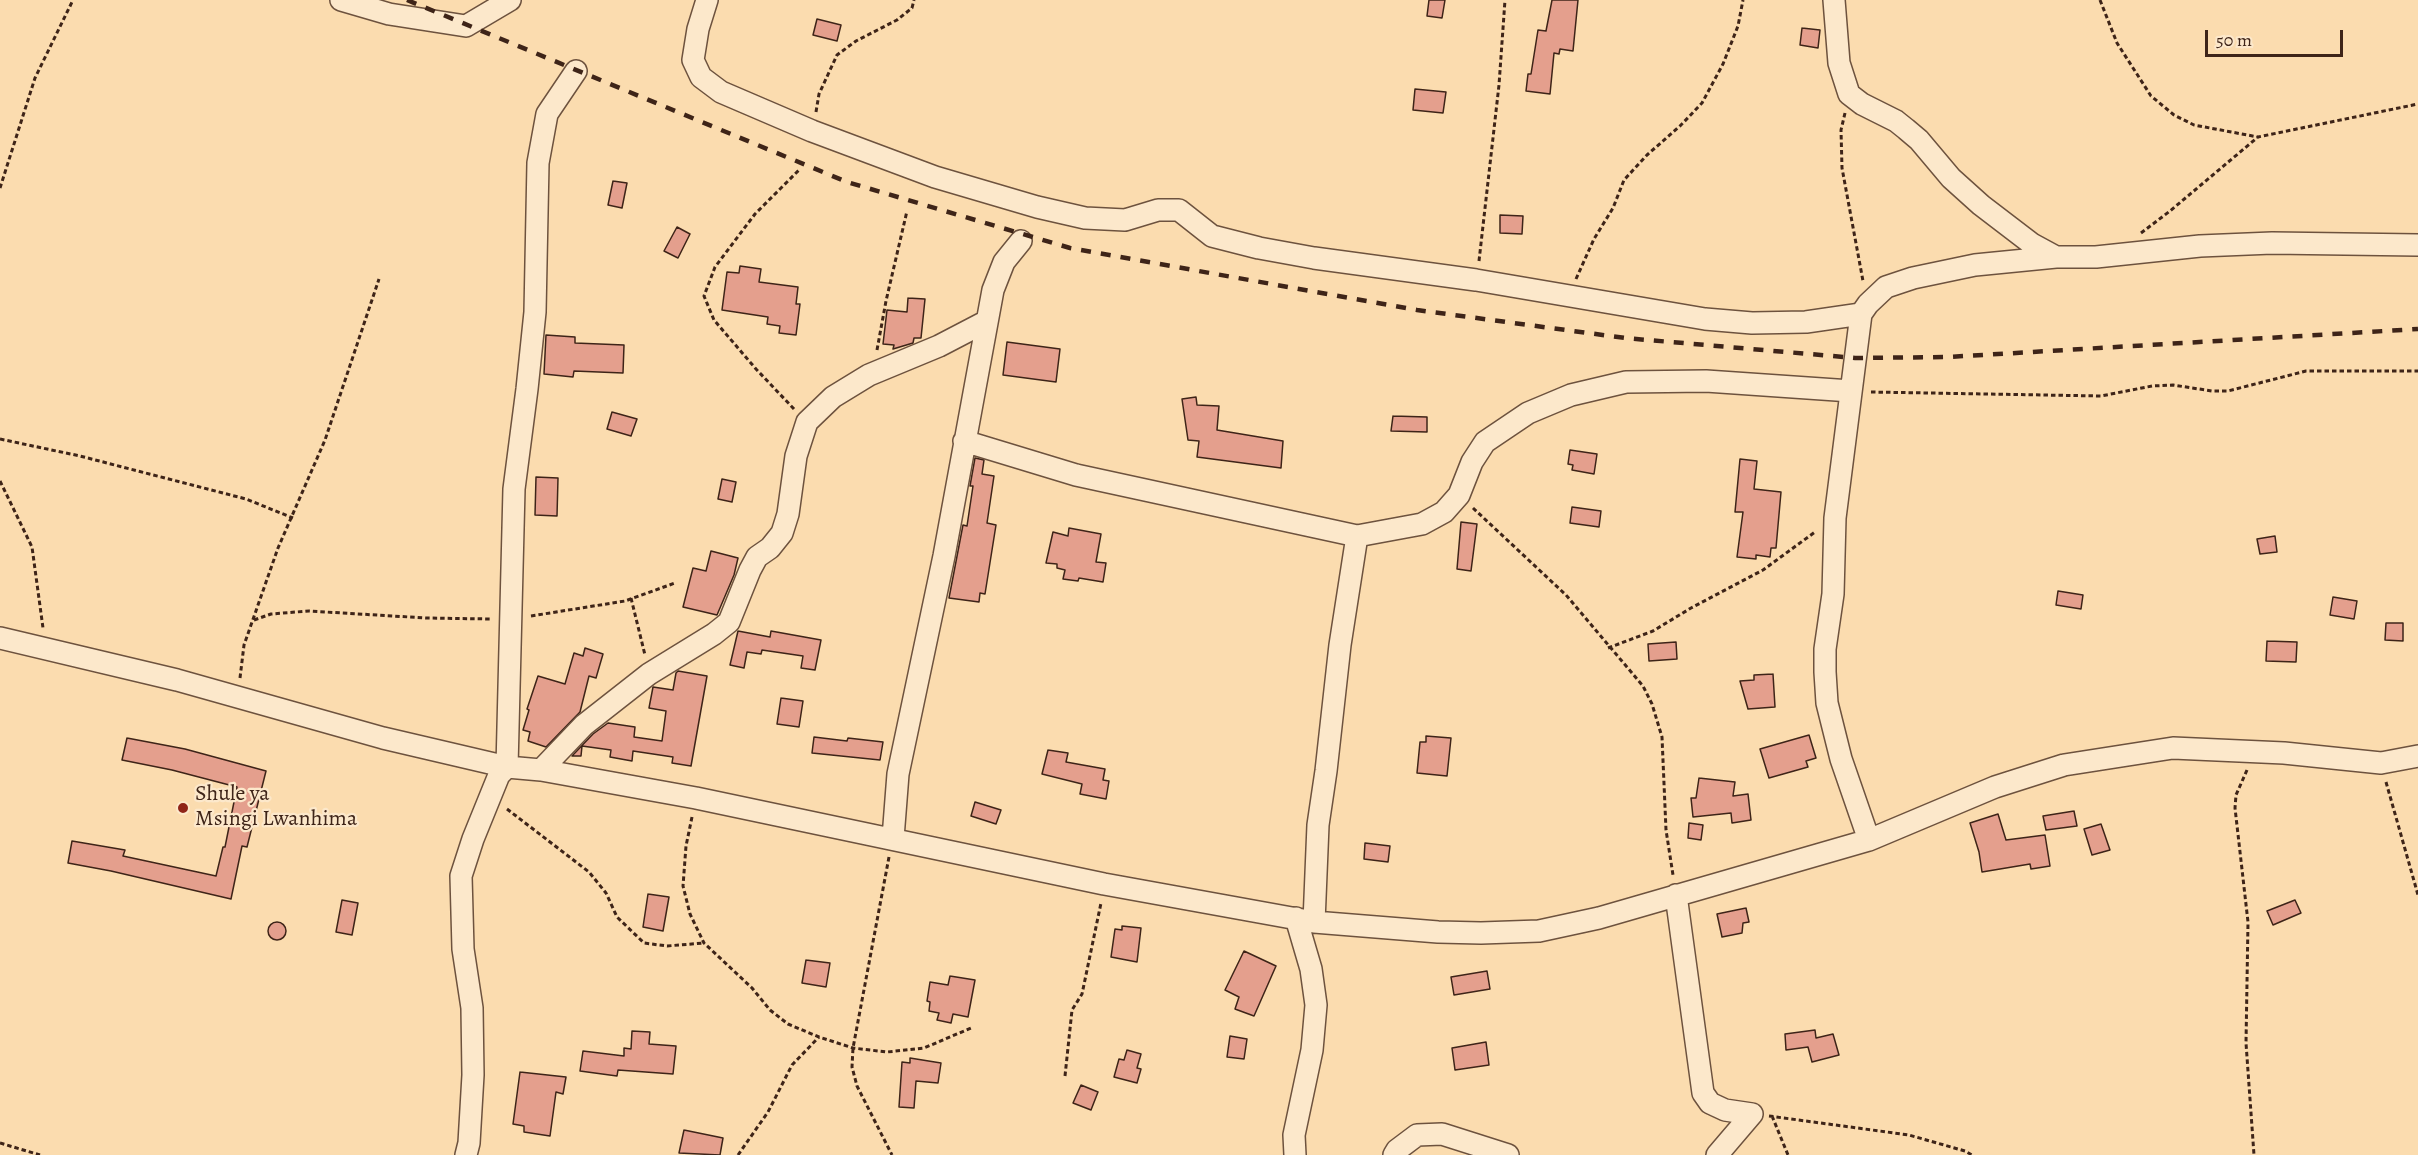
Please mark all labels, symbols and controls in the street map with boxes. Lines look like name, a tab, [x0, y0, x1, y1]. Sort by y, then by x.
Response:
scale bar	[2208, 18, 2346, 56]
text: 50 m	[2216, 28, 2252, 52]
place label: Shule ya Msingi Lwanhima	[195, 782, 357, 834]
marker: Shule ya Msingi Lwanhima	[176, 801, 190, 815]

